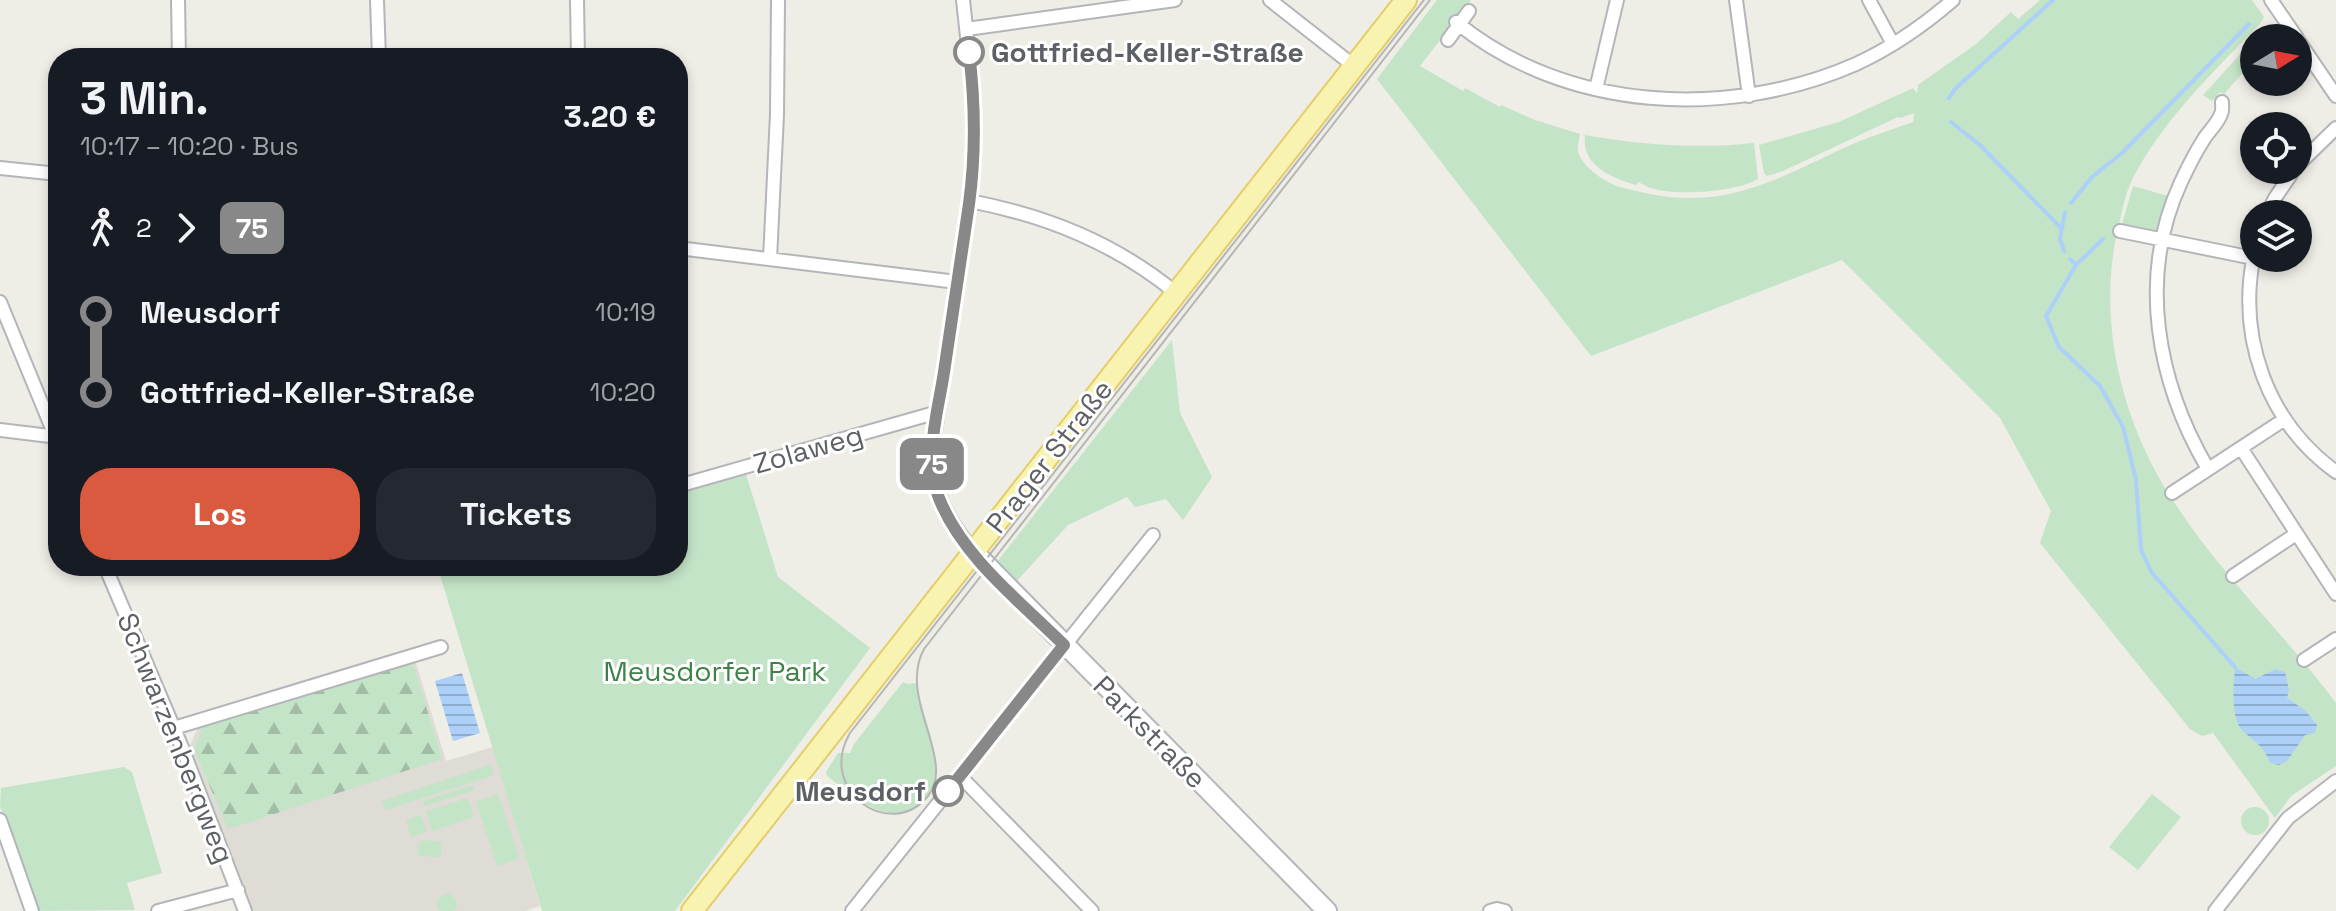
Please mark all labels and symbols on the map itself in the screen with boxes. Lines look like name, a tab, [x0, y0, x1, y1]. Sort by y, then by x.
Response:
north arrow	[2240, 24, 2312, 96]
place label: Gottfried-Keller-Straße	[991, 34, 1304, 70]
marker: Gottfried-Keller-Straße	[954, 37, 984, 67]
street label: Prager Straße	[978, 372, 1120, 540]
street label: Zolaweg	[749, 416, 867, 482]
line badge: 75	[896, 438, 968, 490]
street label: Schwarzenbergweg	[109, 608, 243, 868]
park label: Meusdorfer Park	[604, 653, 826, 689]
street label: Parkstraße	[1086, 668, 1214, 796]
place label: Meusdorf	[795, 773, 926, 809]
marker: Meusdorf	[933, 776, 963, 806]

